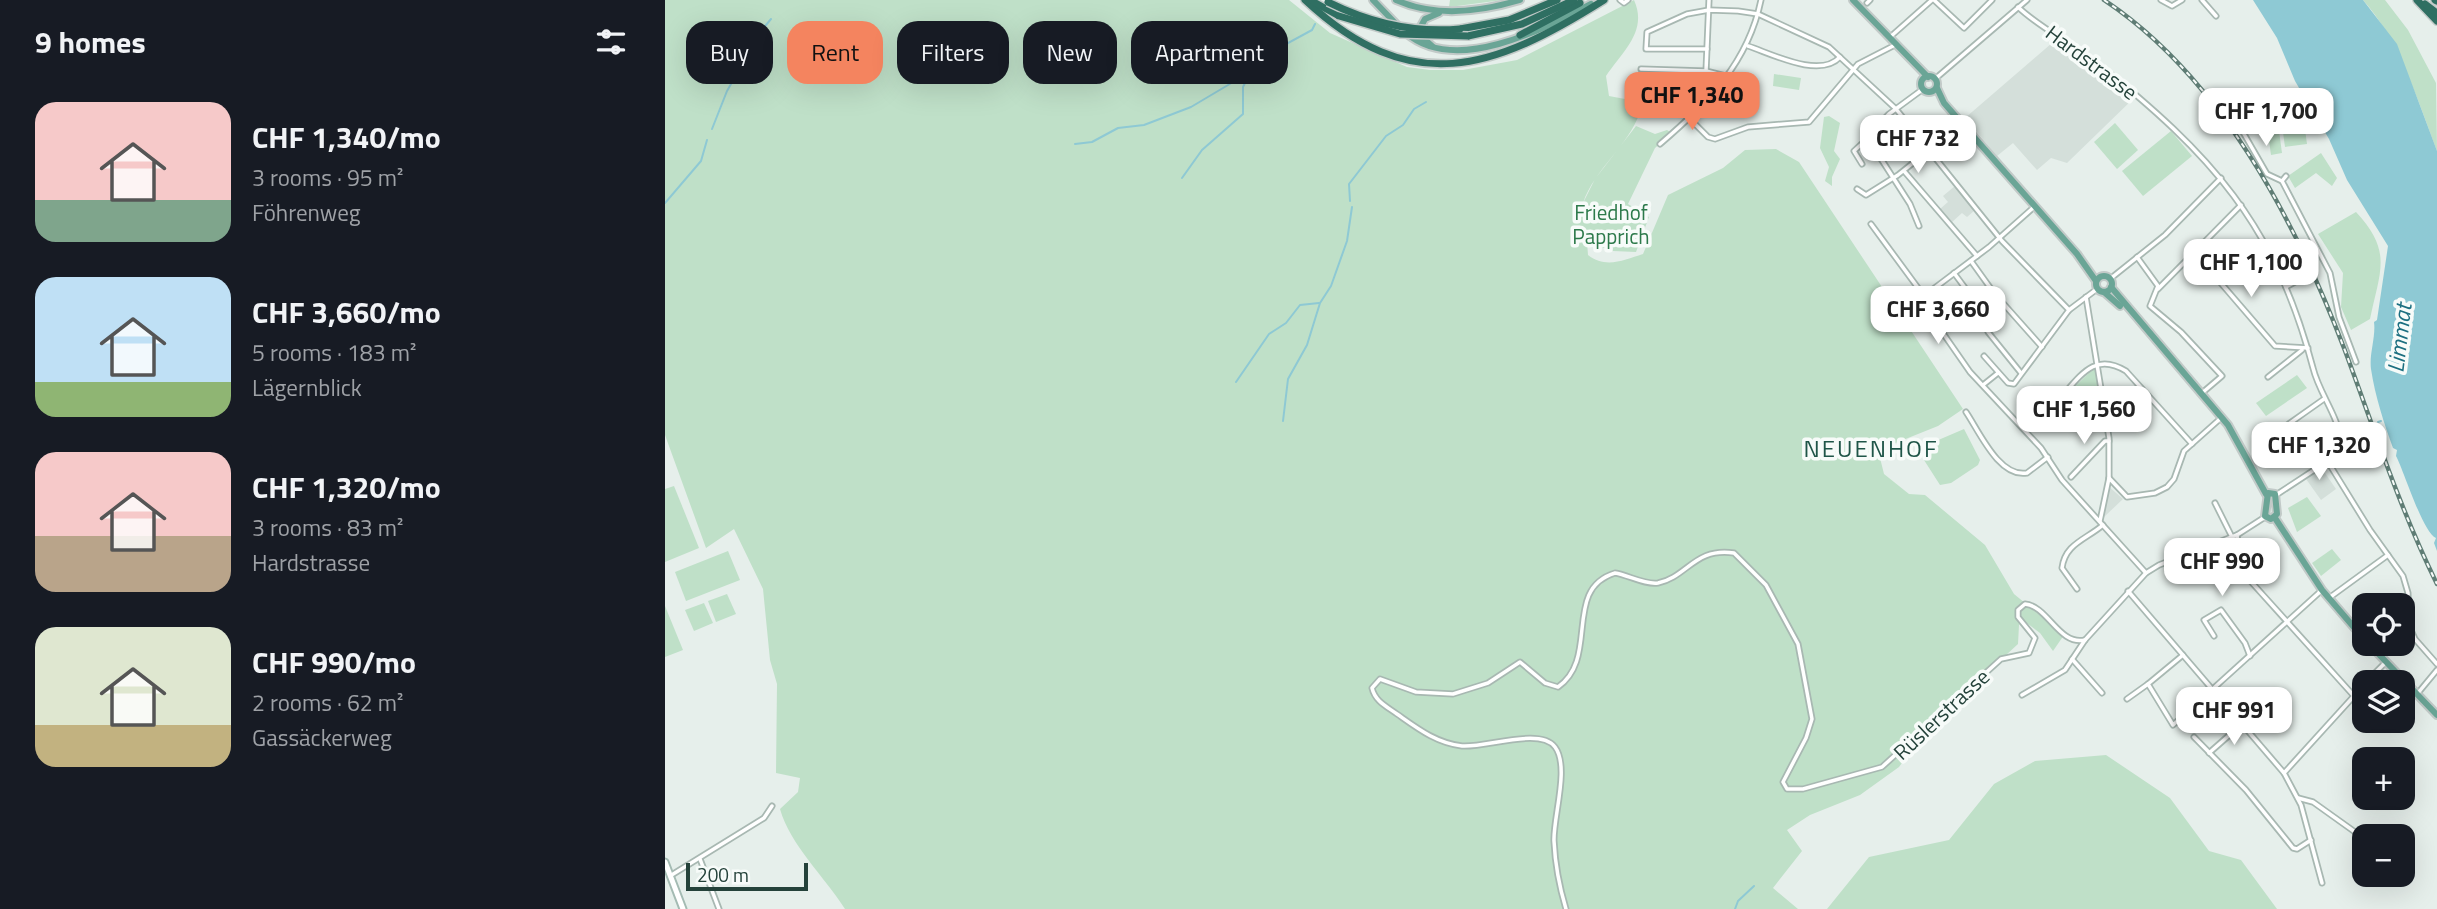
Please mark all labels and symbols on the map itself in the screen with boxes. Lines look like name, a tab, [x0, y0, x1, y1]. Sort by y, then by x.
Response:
street label: Hardstrasse	[2039, 17, 2145, 107]
pin: CHF 1,340	[1612, 72, 1772, 132]
pin: CHF 1,700	[2186, 88, 2346, 148]
pin: CHF 732	[1853, 116, 1983, 175]
park label: Friedhof Papprich	[1572, 196, 1650, 252]
pin: CHF 1,100	[2171, 240, 2331, 299]
pin: CHF 3,660	[1858, 286, 2018, 346]
water label: Limmat	[2377, 299, 2421, 374]
pin: CHF 1,560	[2004, 386, 2164, 446]
pin: CHF 1,320	[2239, 422, 2399, 482]
district label: NEUENHOF	[1803, 430, 1939, 466]
pin: CHF 990	[2157, 538, 2287, 598]
street label: Rüslerstrasse	[1886, 661, 1996, 767]
pin: CHF 991	[2169, 688, 2299, 747]
scale bar	[686, 860, 809, 892]

